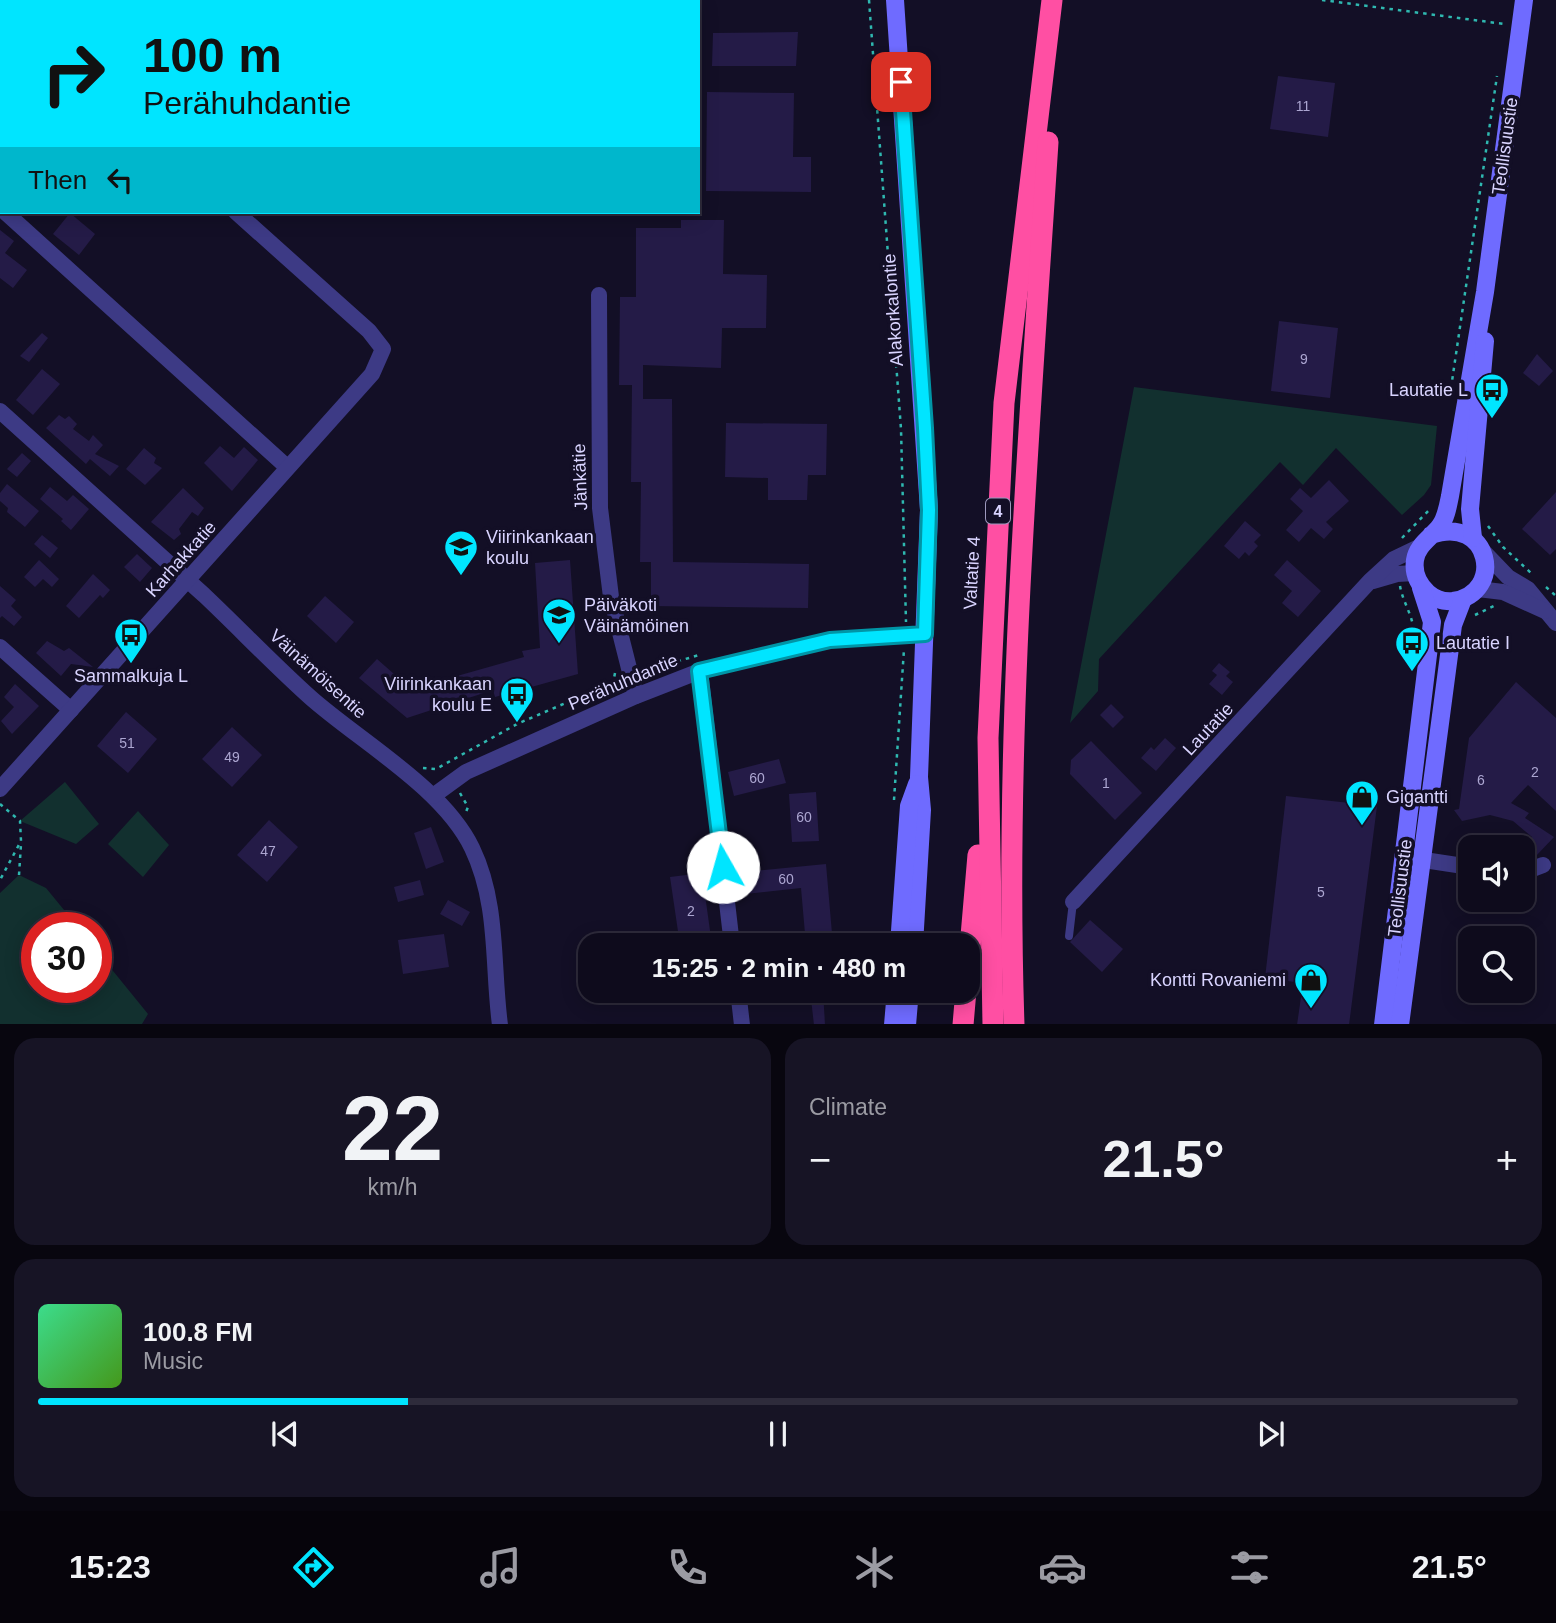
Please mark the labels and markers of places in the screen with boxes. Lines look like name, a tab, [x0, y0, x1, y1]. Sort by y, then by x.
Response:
pin	[871, 52, 931, 112]
bus stop icon: Lautatie L	[1473, 371, 1511, 420]
place label: Lautatie L	[1389, 380, 1468, 400]
place label: Viirinkankaan koulu	[486, 527, 594, 568]
school or university icon: Viirinkankaan koulu	[442, 528, 480, 577]
place label: Päiväkoti Väinämöinen	[584, 595, 689, 636]
school or university icon: Päiväkoti Väinämöinen	[540, 596, 578, 645]
bus stop icon: Sammalkuja L	[112, 616, 150, 665]
bus stop icon: Lautatie I	[1393, 624, 1431, 673]
place label: Lautatie I	[1436, 633, 1510, 653]
place label: Sammalkuja L	[74, 666, 188, 686]
place label: Viirinkankaan koulu E	[384, 674, 492, 715]
bus stop icon: Viirinkankaan koulu E	[498, 675, 536, 724]
shop icon: Gigantti	[1343, 778, 1381, 827]
place label: Gigantti	[1386, 787, 1448, 807]
shop icon: Kontti Rovaniemi	[1292, 961, 1330, 1010]
place label: Kontti Rovaniemi	[1150, 970, 1286, 990]

